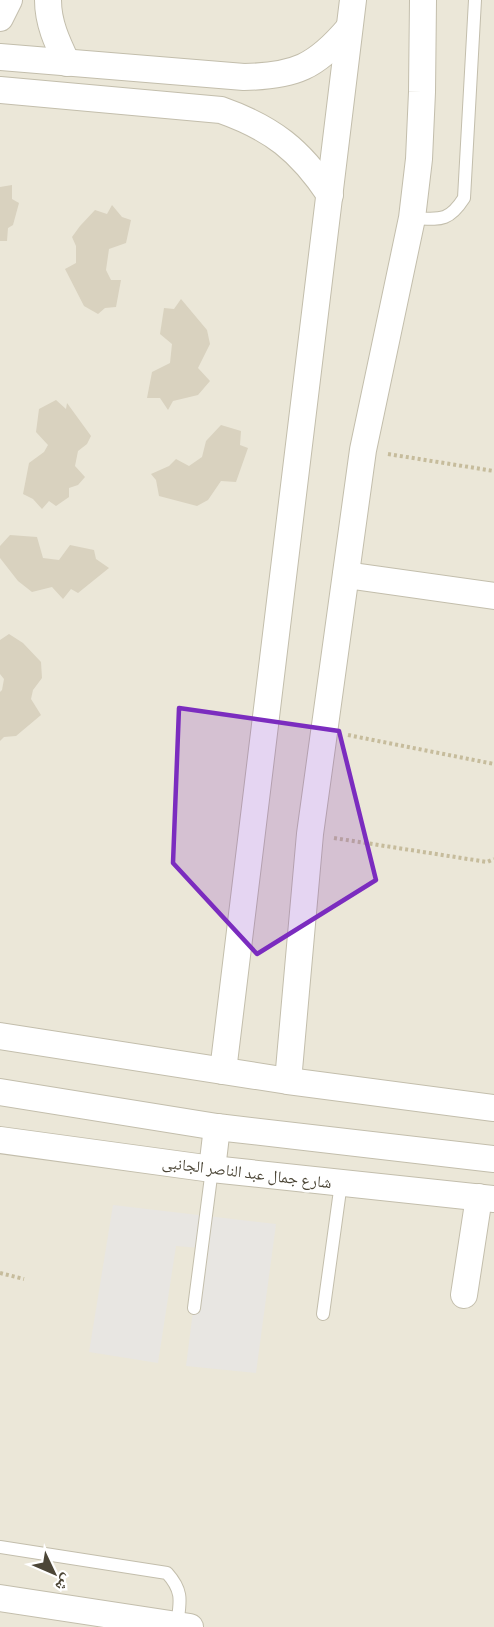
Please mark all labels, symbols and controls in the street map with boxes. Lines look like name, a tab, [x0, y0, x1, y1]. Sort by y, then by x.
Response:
street label: شارع جمال عبد الناصر الجانبى	[161, 1151, 333, 1193]
north arrow	[24, 1543, 84, 1603]
text: ش	[51, 1570, 79, 1597]

